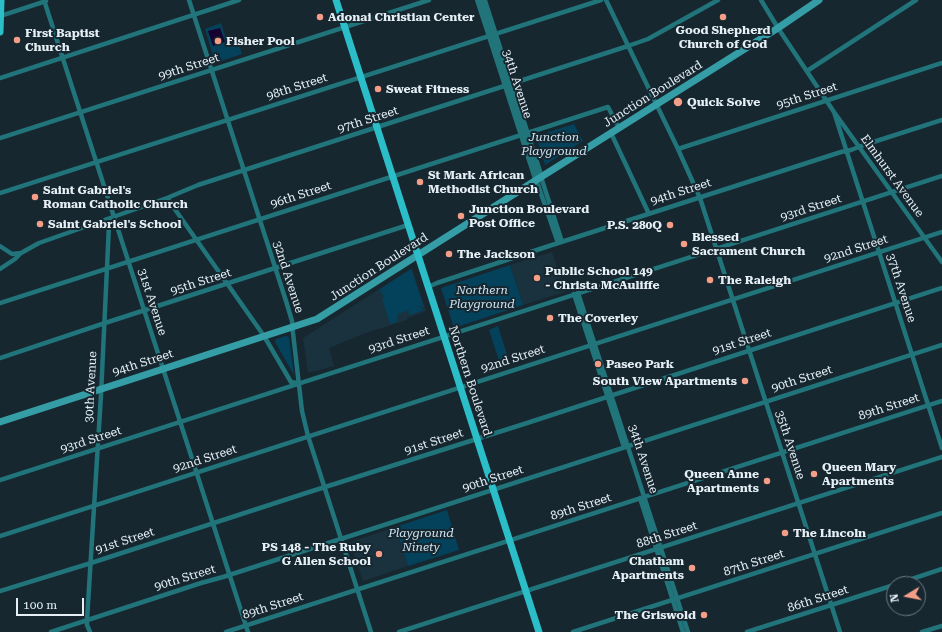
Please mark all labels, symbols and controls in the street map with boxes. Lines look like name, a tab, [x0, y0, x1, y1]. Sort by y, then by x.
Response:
place label: Adonai Christian Center	[328, 10, 474, 24]
marker: Adonai Christian Center	[315, 12, 325, 22]
marker: Good Shepherd Church of God	[718, 12, 728, 22]
place label: Good Shepherd Church of God	[675, 23, 771, 51]
place label: First Baptist Church	[25, 26, 100, 54]
place label: Fisher Pool	[226, 34, 295, 48]
marker: First Baptist Church	[12, 35, 22, 45]
marker: Fisher Pool	[213, 36, 223, 46]
street label: 34th Avenue	[499, 48, 535, 120]
street label: 99th Street	[157, 50, 221, 84]
street label: Junction Boulevard	[601, 58, 705, 130]
street label: 98th Street	[265, 70, 329, 104]
street label: 95th Street	[775, 79, 839, 113]
place label: Sweat Fitness	[386, 82, 469, 96]
marker: Sweat Fitness	[373, 84, 383, 94]
place label: Quick Solve	[687, 95, 760, 109]
marker: Quick Solve	[672, 96, 684, 108]
street label: 97th Street	[336, 103, 400, 137]
park label: Junction Playground	[521, 130, 587, 158]
street label: Elmhurst Avenue	[857, 132, 927, 220]
place label: St Mark African Methodist Church	[428, 168, 538, 196]
street label: 94th Street	[649, 175, 713, 209]
marker: St Mark African Methodist Church	[415, 177, 425, 187]
street label: 96th Street	[269, 178, 333, 212]
place label: Saint Gabriel's Roman Catholic Church	[43, 183, 188, 211]
street label: 93rd Street	[779, 191, 843, 225]
marker: Saint Gabriel's Roman Catholic Church	[30, 192, 40, 202]
place label: Junction Boulevard Post Office	[469, 202, 589, 230]
marker: Junction Boulevard Post Office	[456, 211, 466, 221]
place label: Saint Gabriel's School	[48, 217, 181, 231]
place label: P.S. 280Q	[607, 218, 662, 232]
marker: Saint Gabriel's School	[35, 219, 45, 229]
marker: P.S. 280Q	[665, 220, 675, 230]
street label: Junction Boulevard	[327, 230, 431, 304]
place label: Blessed Sacrament Church	[692, 230, 805, 258]
street label: 92nd Street	[822, 232, 890, 266]
street label: 32nd Avenue	[270, 239, 306, 315]
marker: Blessed Sacrament Church	[679, 239, 689, 249]
place label: The Jackson	[457, 247, 535, 261]
marker: The Jackson	[444, 249, 454, 259]
street label: 37th Avenue	[883, 252, 919, 324]
place label: Public School 149 - Christa McAuliffe	[545, 264, 660, 292]
street label: 95th Street	[169, 265, 233, 299]
street label: 31st Avenue	[134, 267, 170, 337]
marker: Public School 149 - Christa McAuliffe	[532, 273, 542, 283]
place label: The Raleigh	[718, 273, 791, 287]
marker: The Raleigh	[705, 275, 715, 285]
park label: Northern Playground	[449, 283, 515, 311]
place label: The Coverley	[558, 311, 638, 325]
marker: The Coverley	[545, 313, 555, 323]
street label: 93rd Street	[367, 323, 431, 357]
street label: Northern Boulevard	[445, 324, 495, 438]
street label: 91st Street	[711, 326, 773, 358]
street label: 92nd Street	[479, 342, 547, 376]
street label: 94th Street	[111, 346, 175, 380]
street label: 30th Avenue	[82, 351, 100, 423]
place label: Paseo Park	[606, 357, 674, 371]
marker: Paseo Park	[593, 359, 603, 369]
street label: 90th Street	[770, 362, 834, 396]
place label: South View Apartments	[593, 374, 737, 388]
marker: South View Apartments	[740, 376, 750, 386]
street label: 89th Street	[857, 390, 921, 424]
street label: 35th Avenue	[772, 409, 808, 481]
street label: 93rd Street	[59, 423, 123, 457]
street label: 34th Avenue	[625, 423, 661, 495]
street label: 91st Street	[403, 426, 465, 458]
street label: 92nd Street	[171, 442, 239, 476]
place label: Queen Mary Apartments	[822, 460, 896, 488]
street label: 90th Street	[461, 462, 525, 496]
place label: Queen Anne Apartments	[684, 467, 759, 495]
marker: Queen Mary Apartments	[809, 469, 819, 479]
marker: Queen Anne Apartments	[762, 476, 772, 486]
street label: 89th Street	[549, 490, 613, 524]
street label: 88th Street	[635, 518, 699, 552]
street label: 91st Street	[94, 525, 156, 557]
park label: Playground Ninety	[388, 526, 454, 554]
place label: The Lincoln	[793, 526, 866, 540]
marker: The Lincoln	[780, 528, 790, 538]
place label: PS 148 - The Ruby G Allen School	[262, 540, 371, 568]
street label: 87th Street	[722, 546, 786, 580]
marker: PS 148 - The Ruby G Allen School	[374, 549, 384, 559]
place label: Chatham Apartments	[612, 554, 684, 582]
street label: 90th Street	[153, 562, 217, 594]
marker: Chatham Apartments	[687, 563, 697, 573]
north arrow	[886, 576, 926, 616]
street label: 86th Street	[786, 582, 850, 616]
street label: 89th Street	[241, 589, 305, 623]
scale bar	[18, 590, 86, 616]
text: N	[888, 593, 902, 603]
text: 100 m	[23, 598, 57, 612]
place label: The Griswold	[614, 608, 696, 622]
marker: The Griswold	[699, 610, 709, 620]

